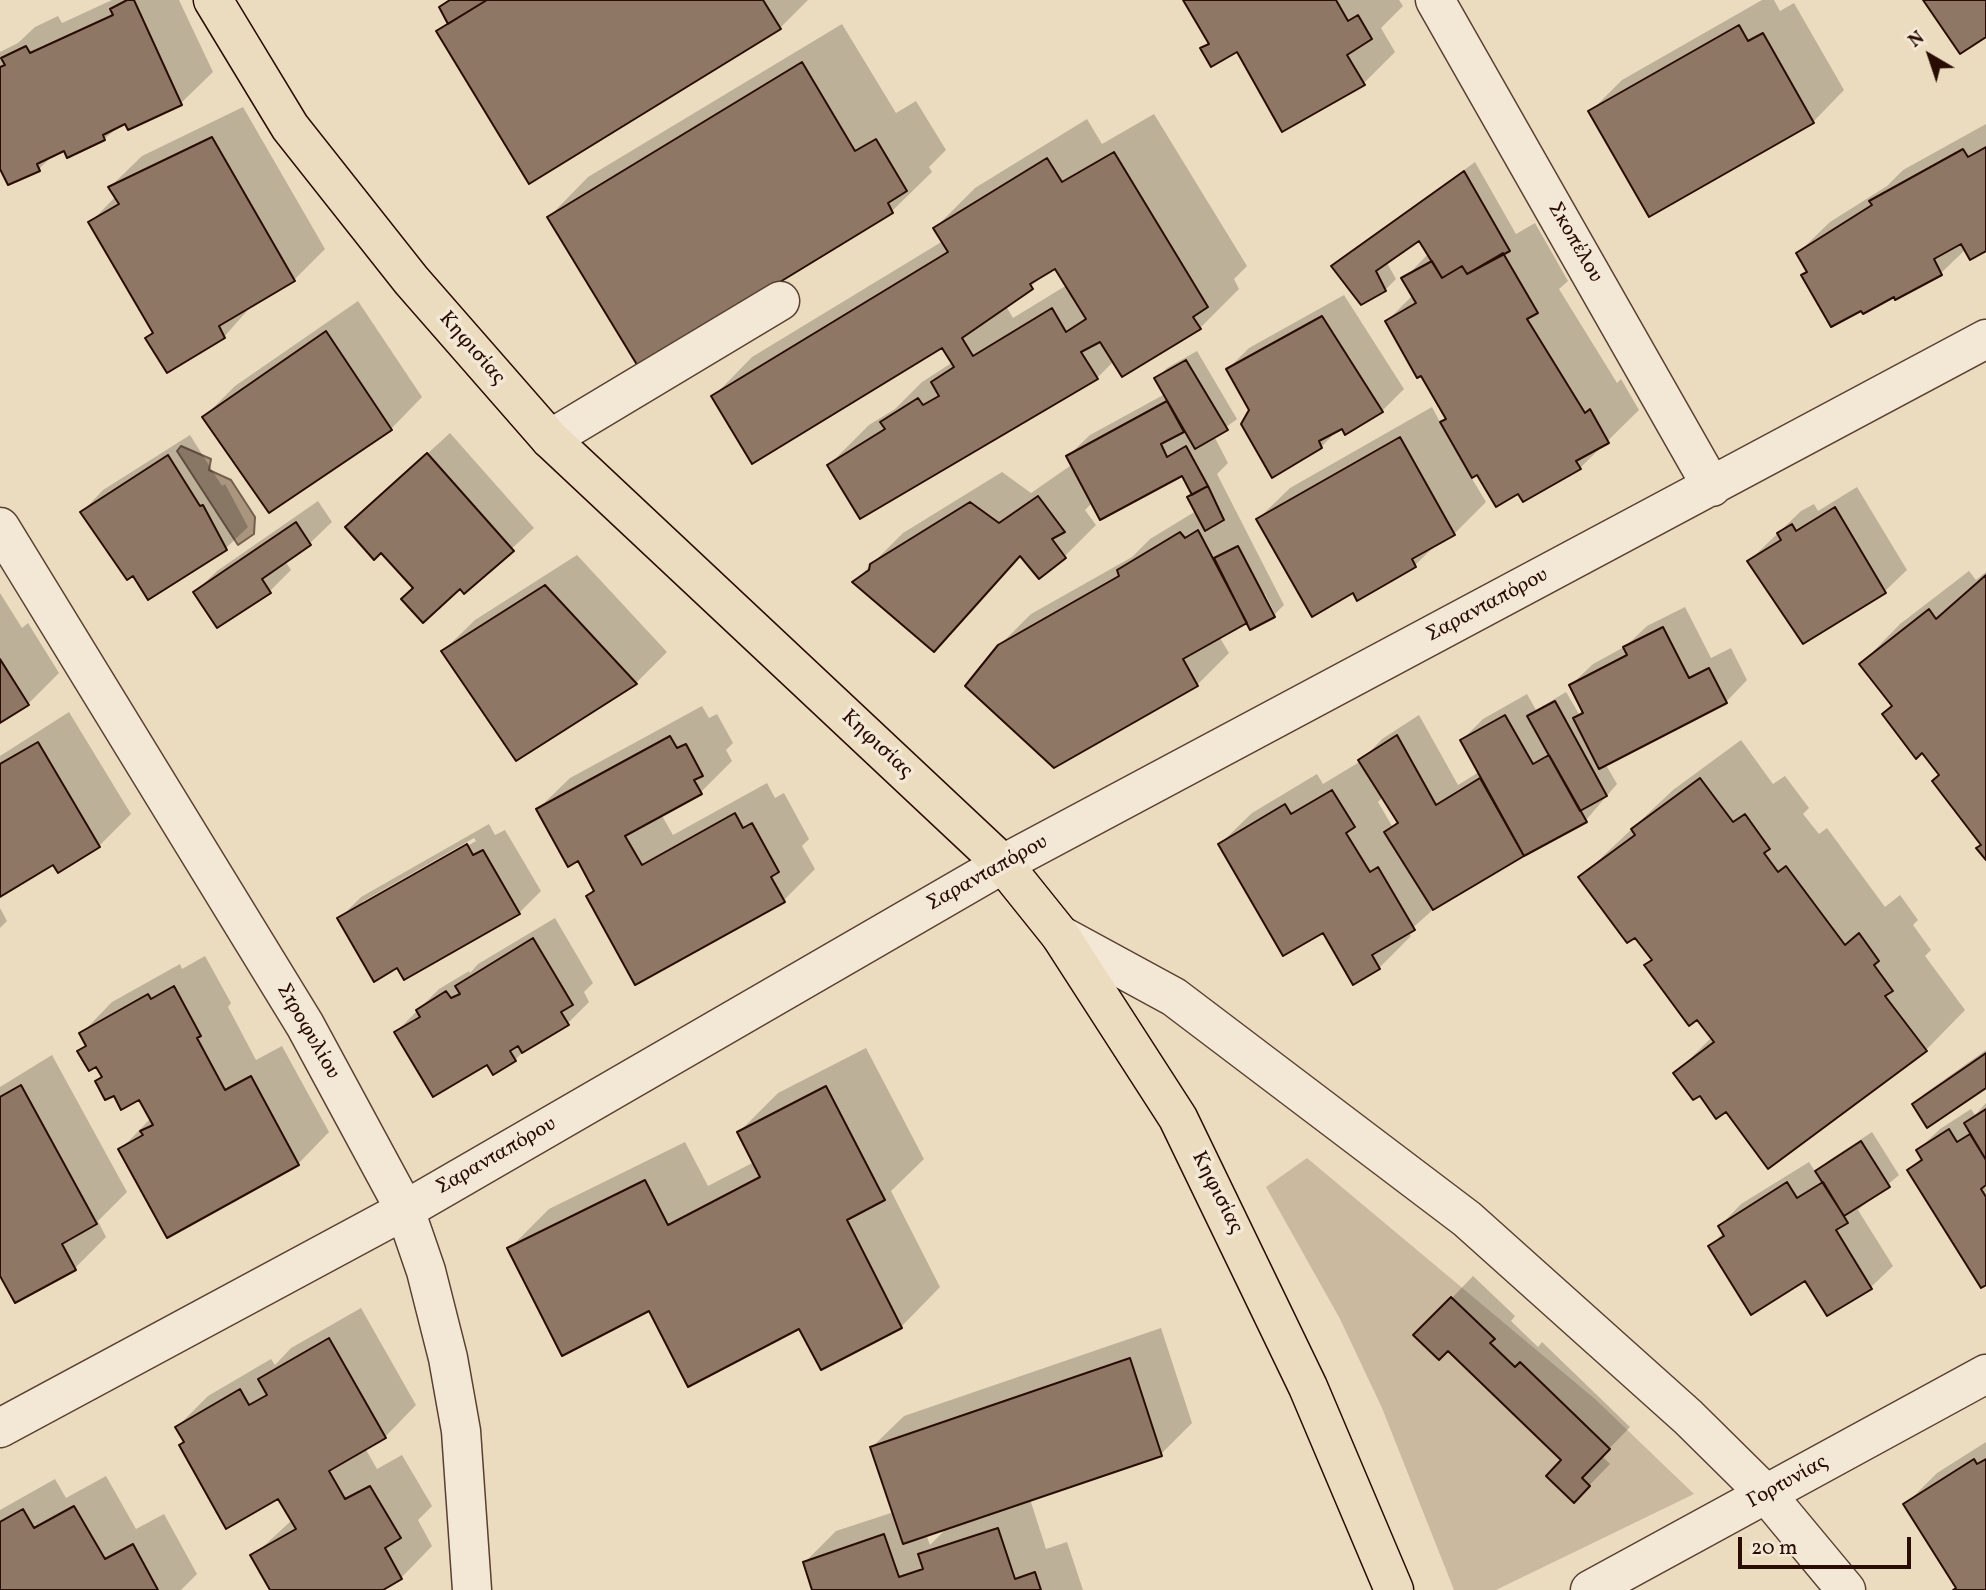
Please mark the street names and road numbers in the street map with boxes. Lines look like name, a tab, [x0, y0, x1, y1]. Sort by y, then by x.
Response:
street label: Σκοπέλου	[1541, 198, 1607, 288]
street label: Κηφισίας	[432, 307, 510, 391]
street label: Σαρανταπόρου	[1423, 563, 1553, 649]
street label: Κηφισίας	[835, 705, 917, 785]
street label: Σαρανταπόρου	[923, 830, 1053, 918]
street label: Στροφυλίου	[270, 980, 344, 1084]
street label: Σαρανταπόρου	[433, 1113, 561, 1201]
street label: Κηφισίας	[1185, 1148, 1247, 1238]
street label: Γορτυνίας	[1743, 1451, 1833, 1515]

